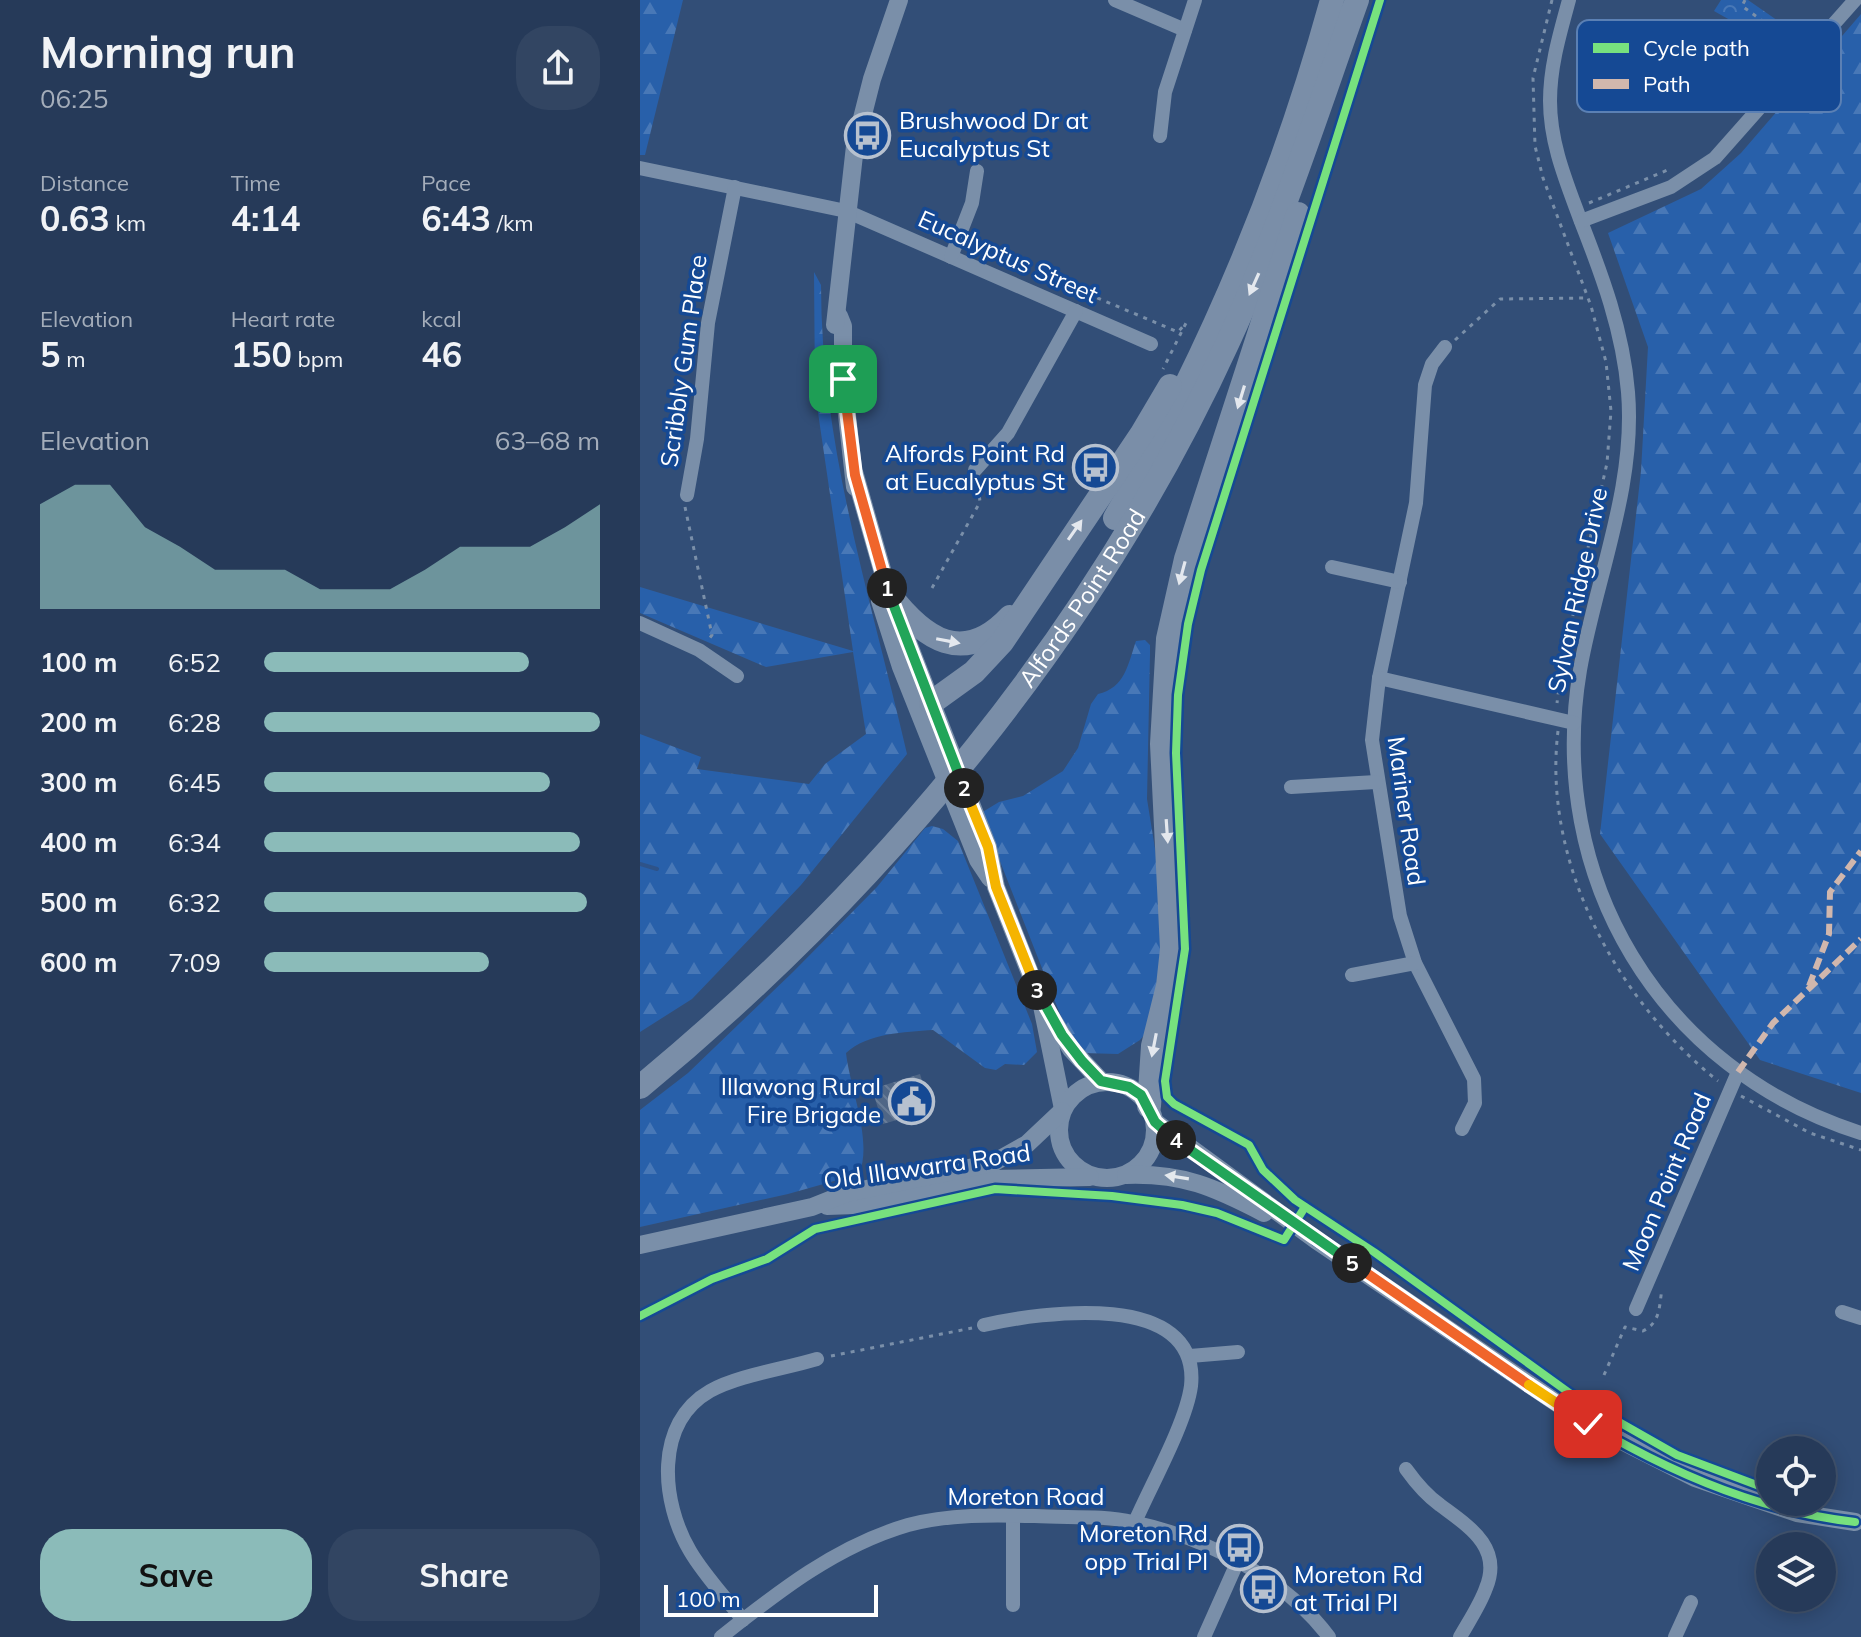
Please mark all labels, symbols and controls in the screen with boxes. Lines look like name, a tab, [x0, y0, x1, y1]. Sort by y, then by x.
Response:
legend	[1577, 20, 1841, 112]
text: Morning run	[40, 24, 296, 79]
button: share	[516, 26, 600, 110]
text: Cycle path	[1643, 34, 1750, 62]
text: Path	[1643, 70, 1691, 98]
text: 06:25	[40, 82, 108, 115]
place label: Brushwood Dr at Eucalyptus St	[899, 105, 1088, 163]
bus stop icon: Brushwood Dr at Eucalyptus St	[844, 111, 892, 159]
text: Distance	[40, 169, 129, 197]
text: Time	[231, 169, 280, 197]
text: Pace	[421, 169, 471, 197]
text: 0.63	[40, 197, 110, 240]
text: 4:14	[231, 197, 300, 240]
text: 6:43	[421, 197, 491, 240]
street label: Eucalyptus Street	[914, 203, 1103, 309]
text: km	[110, 209, 146, 237]
text: /km	[491, 209, 534, 237]
street label: Scribbly Gum Place	[653, 253, 713, 469]
one-way arrow	[1247, 272, 1261, 296]
text: Elevation	[40, 305, 133, 333]
text: Heart rate	[231, 305, 335, 333]
text: kcal	[421, 305, 462, 333]
text: 5	[40, 333, 60, 376]
text: 150	[231, 333, 292, 376]
text: 46	[421, 333, 462, 376]
text: m	[60, 345, 85, 373]
text: bpm	[292, 345, 343, 373]
pin	[809, 345, 877, 413]
icon: arrive	[821, 357, 865, 401]
one-way arrow	[1234, 385, 1247, 409]
text: Elevation	[40, 424, 150, 457]
text: 63–68 m	[495, 424, 600, 457]
place label: Alfords Point Rd at Eucalyptus St	[885, 438, 1065, 496]
bus stop icon: Alfords Point Rd at Eucalyptus St	[1072, 444, 1120, 492]
street label: Sylvan Ridge Drive	[1541, 484, 1613, 695]
street label: Alfords Point Road	[1012, 503, 1152, 693]
one-way arrow	[1067, 519, 1082, 540]
one-way arrow	[1176, 561, 1188, 586]
pin: 1	[867, 568, 907, 608]
text: 1	[880, 574, 894, 602]
one-way arrow	[935, 635, 960, 648]
text: 100 m	[40, 646, 117, 679]
text: 6:52	[168, 646, 221, 679]
text: 200 m	[40, 706, 117, 739]
text: 6:28	[168, 706, 221, 739]
street label: Mariner Road	[1382, 734, 1432, 887]
text: 300 m	[40, 766, 117, 799]
text: 6:45	[168, 766, 221, 799]
pin: 2	[944, 768, 984, 808]
text: 2	[957, 774, 971, 802]
one-way arrow	[1161, 819, 1174, 844]
text: 400 m	[40, 826, 117, 859]
text: 6:34	[168, 826, 221, 859]
text: 500 m	[40, 886, 117, 919]
text: 6:32	[168, 886, 221, 919]
text: 600 m	[40, 946, 117, 979]
text: 7:09	[168, 946, 221, 979]
pin: 3	[1017, 970, 1057, 1010]
text: 3	[1030, 976, 1044, 1004]
one-way arrow	[1147, 1033, 1160, 1058]
place label: Illawong Rural Fire Brigade	[721, 1071, 881, 1129]
public building icon: Illawong Rural Fire Brigade	[888, 1077, 936, 1125]
street label: Moon Point Road	[1615, 1088, 1717, 1275]
pin: 4	[1156, 1120, 1196, 1160]
text: 4	[1169, 1126, 1183, 1154]
street label: Old Illawarra Road	[821, 1137, 1032, 1195]
one-way arrow	[1164, 1170, 1189, 1183]
pin: 5	[1332, 1243, 1372, 1283]
text: 5	[1345, 1249, 1359, 1277]
pin	[1554, 1390, 1622, 1458]
icon: check	[1566, 1402, 1610, 1446]
map controls	[1756, 1436, 1836, 1612]
button: locate	[1756, 1436, 1836, 1516]
street label: Moreton Road	[947, 1481, 1105, 1511]
place label: Moreton Rd opp Trial Pl	[1079, 1518, 1208, 1576]
bus stop icon: Moreton Rd opp Trial Pl	[1215, 1524, 1263, 1572]
button: Save	[40, 1529, 312, 1621]
button: Share	[328, 1529, 600, 1621]
button: layers	[1756, 1532, 1836, 1612]
place label: Moreton Rd at Trial Pl	[1294, 1559, 1423, 1617]
bus stop icon: Moreton Rd at Trial Pl	[1239, 1565, 1287, 1613]
scale bar	[664, 1581, 878, 1617]
text: 100 m	[676, 1585, 741, 1613]

